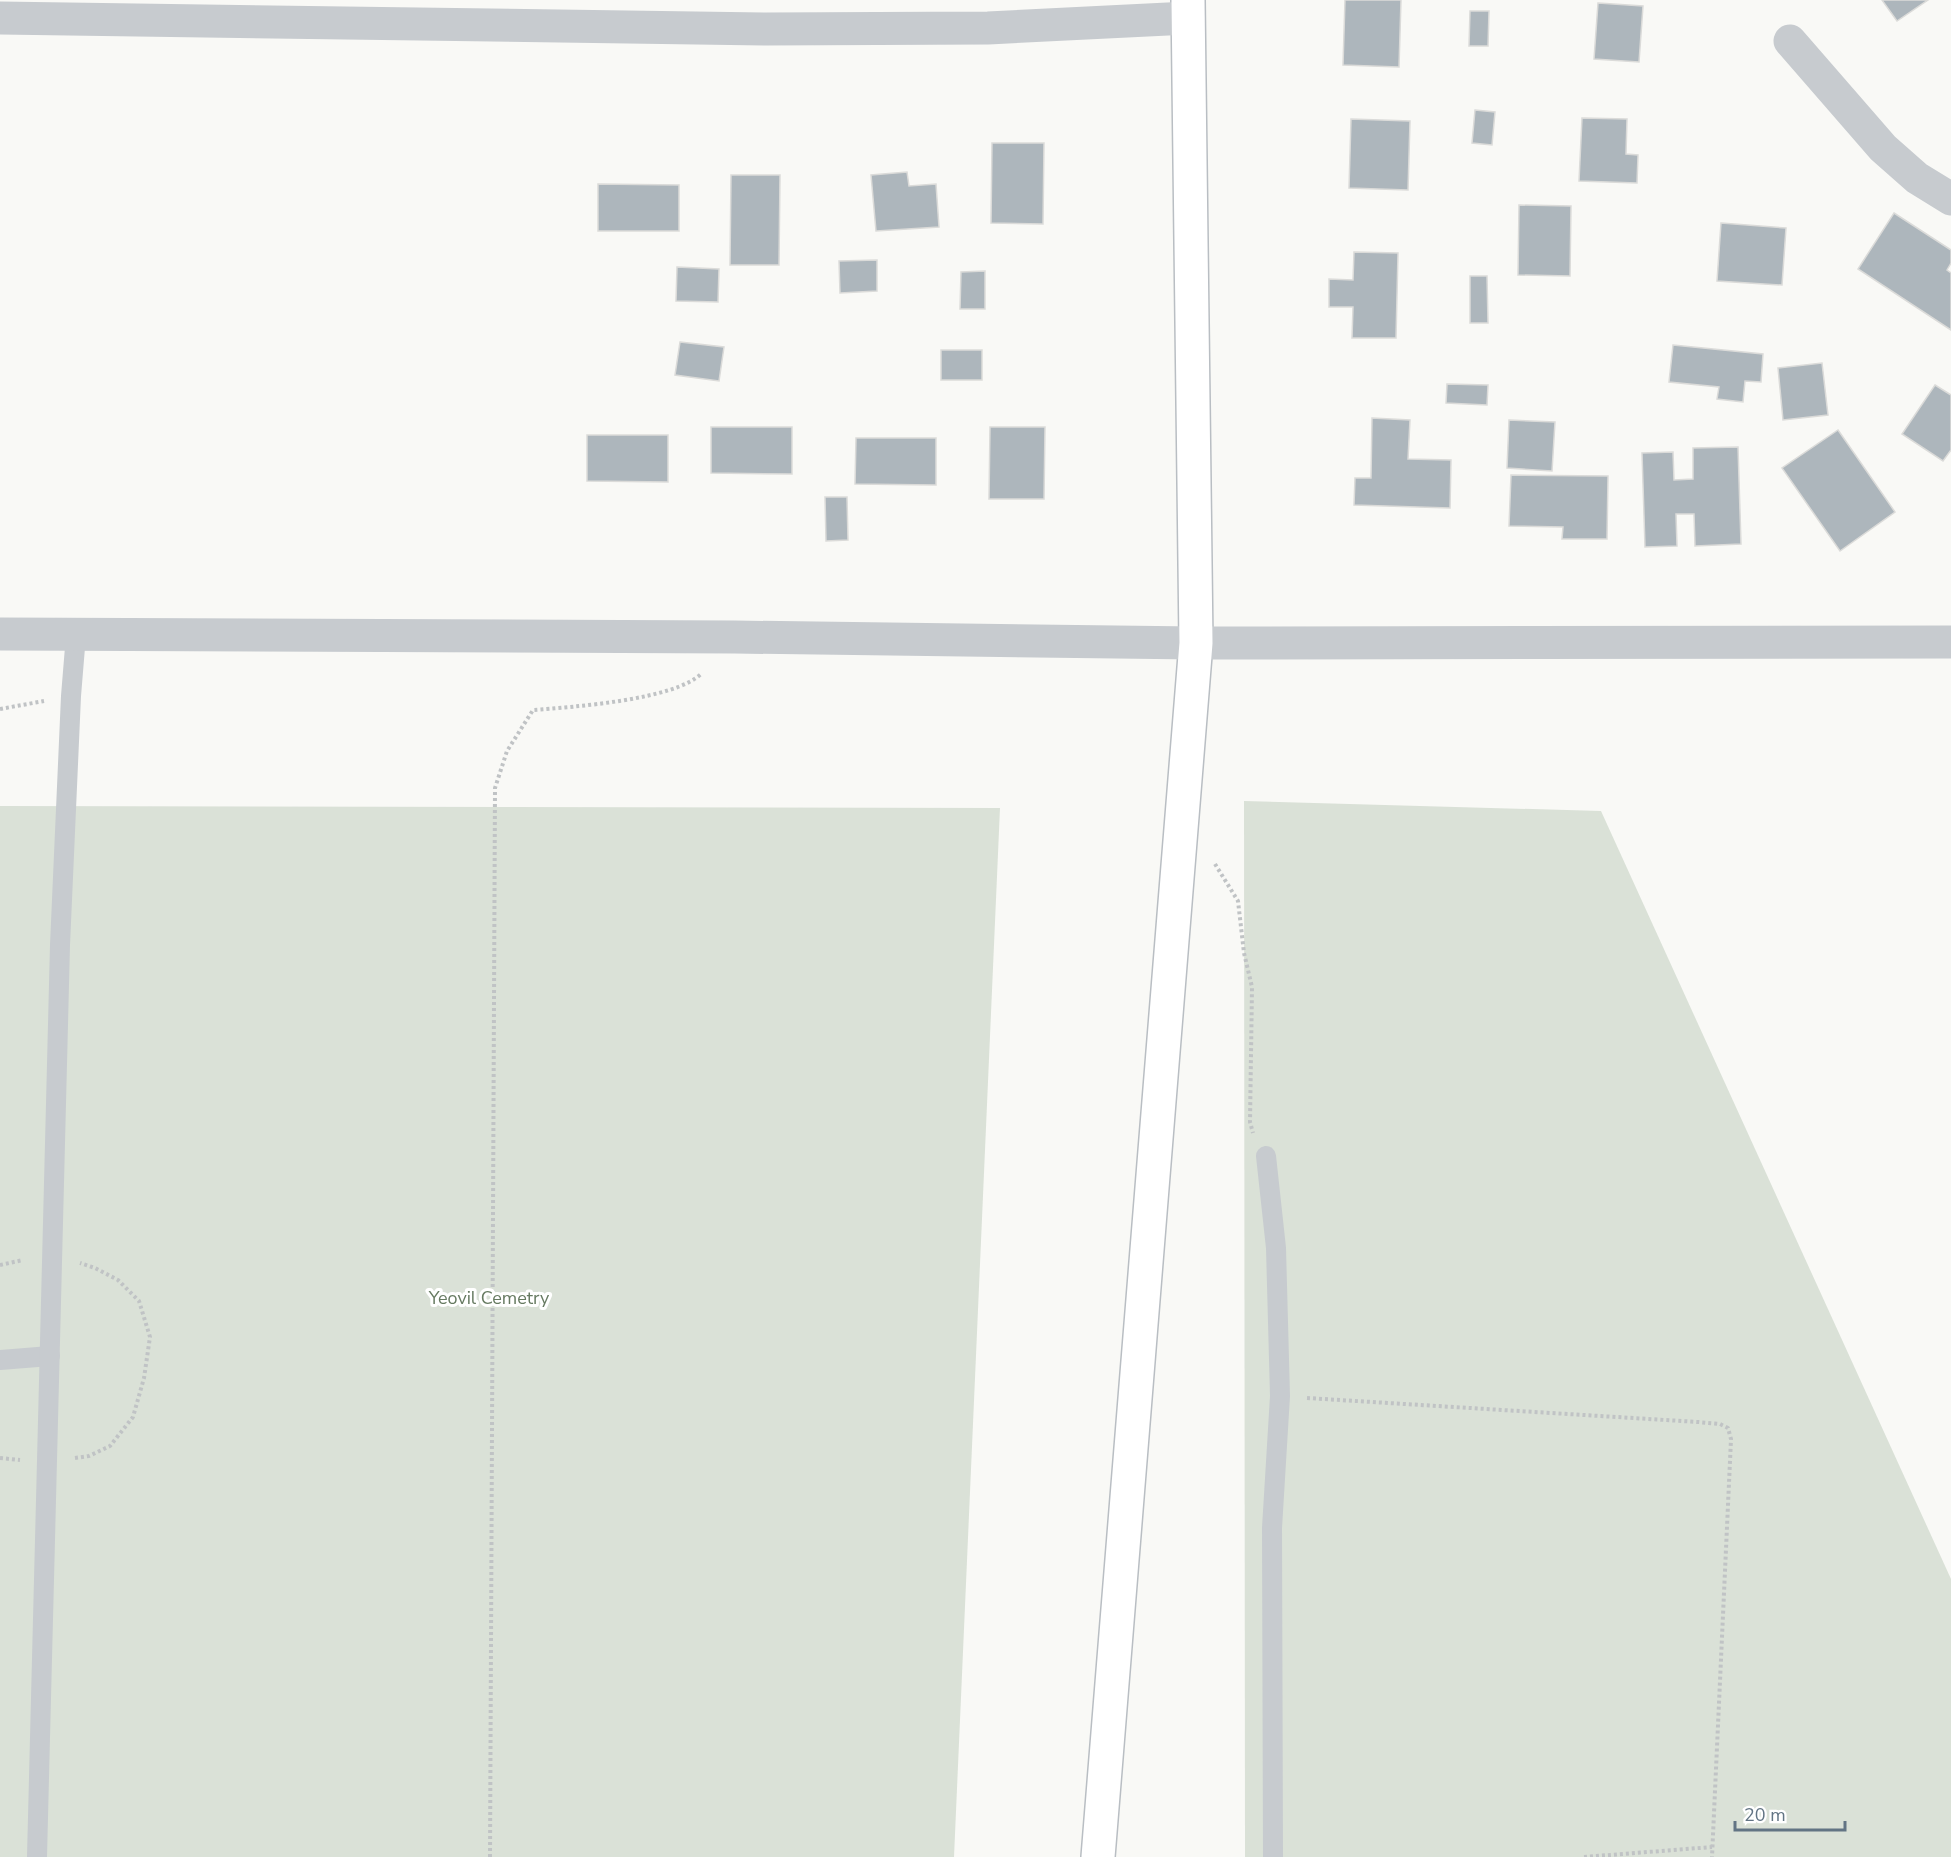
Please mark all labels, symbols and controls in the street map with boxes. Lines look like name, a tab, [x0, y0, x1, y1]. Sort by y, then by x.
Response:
park label: Yeovil Cemetry	[428, 1286, 550, 1310]
scale bar	[1735, 1794, 1844, 1832]
text: 20 m	[1744, 1803, 1786, 1827]

